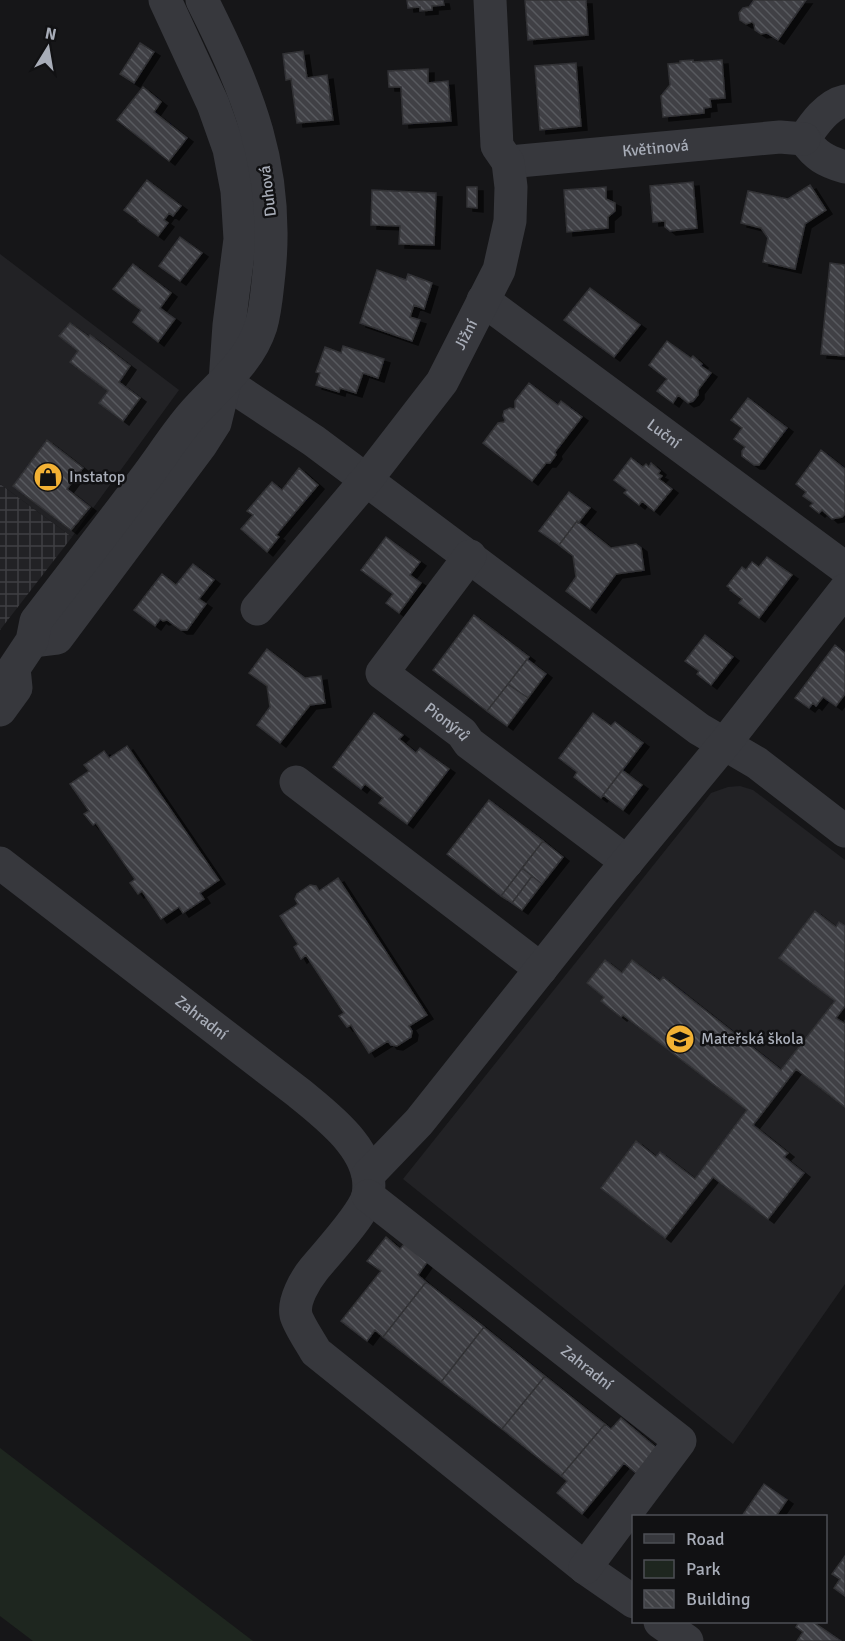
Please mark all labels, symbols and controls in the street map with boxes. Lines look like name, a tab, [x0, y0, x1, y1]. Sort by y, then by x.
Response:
north arrow	[18, 18, 78, 78]
text: N	[43, 23, 58, 45]
street label: Květinová	[621, 135, 689, 161]
street label: Duhová	[255, 164, 281, 218]
street label: Jižní	[450, 315, 482, 353]
street label: Luční	[643, 415, 685, 453]
shop icon: Instatop	[32, 461, 64, 493]
place label: Instatop	[69, 467, 125, 487]
street label: Pionýrů	[420, 698, 475, 745]
street label: Zahradní	[171, 991, 232, 1045]
school or university icon: Mateřská škola	[664, 1023, 696, 1055]
place label: Mateřská škola	[701, 1029, 804, 1049]
street label: Zahradní	[556, 1341, 617, 1395]
legend	[632, 1515, 827, 1623]
text: Road	[686, 1528, 725, 1550]
text: Park	[686, 1558, 721, 1580]
text: Building	[686, 1588, 750, 1610]

